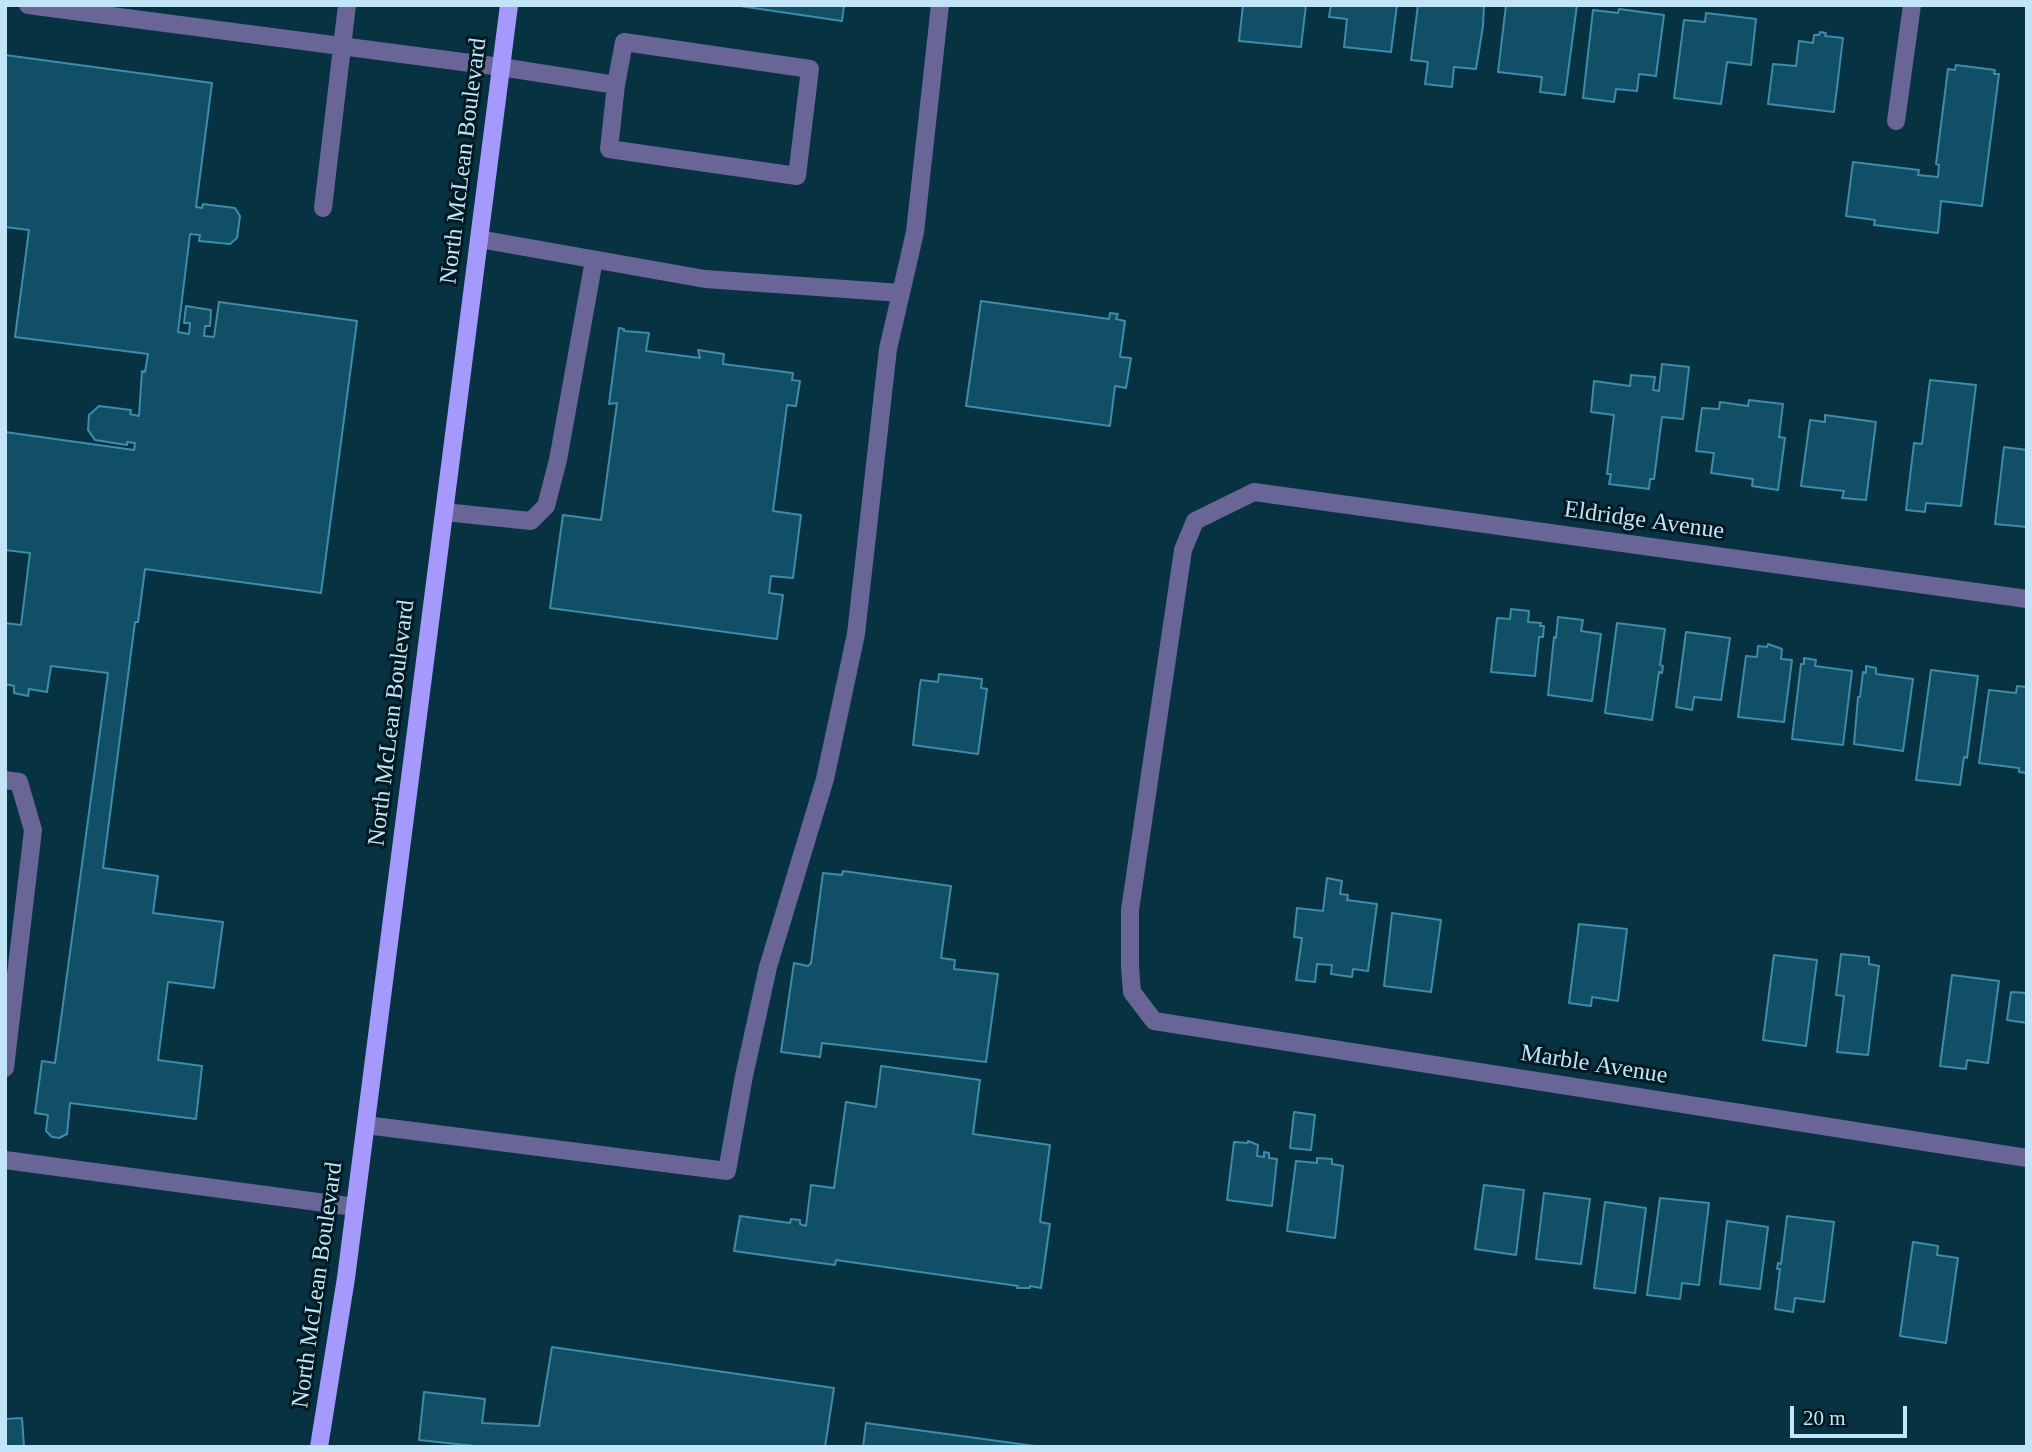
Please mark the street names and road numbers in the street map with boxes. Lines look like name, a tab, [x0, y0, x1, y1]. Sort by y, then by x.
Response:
street label: North McLean Boulevard	[435, 36, 493, 286]
street label: Eldridge Avenue	[1562, 496, 1726, 546]
street label: North McLean Boulevard	[363, 598, 421, 848]
street label: Marble Avenue	[1519, 1039, 1669, 1091]
street label: North McLean Boulevard	[286, 1160, 350, 1410]

